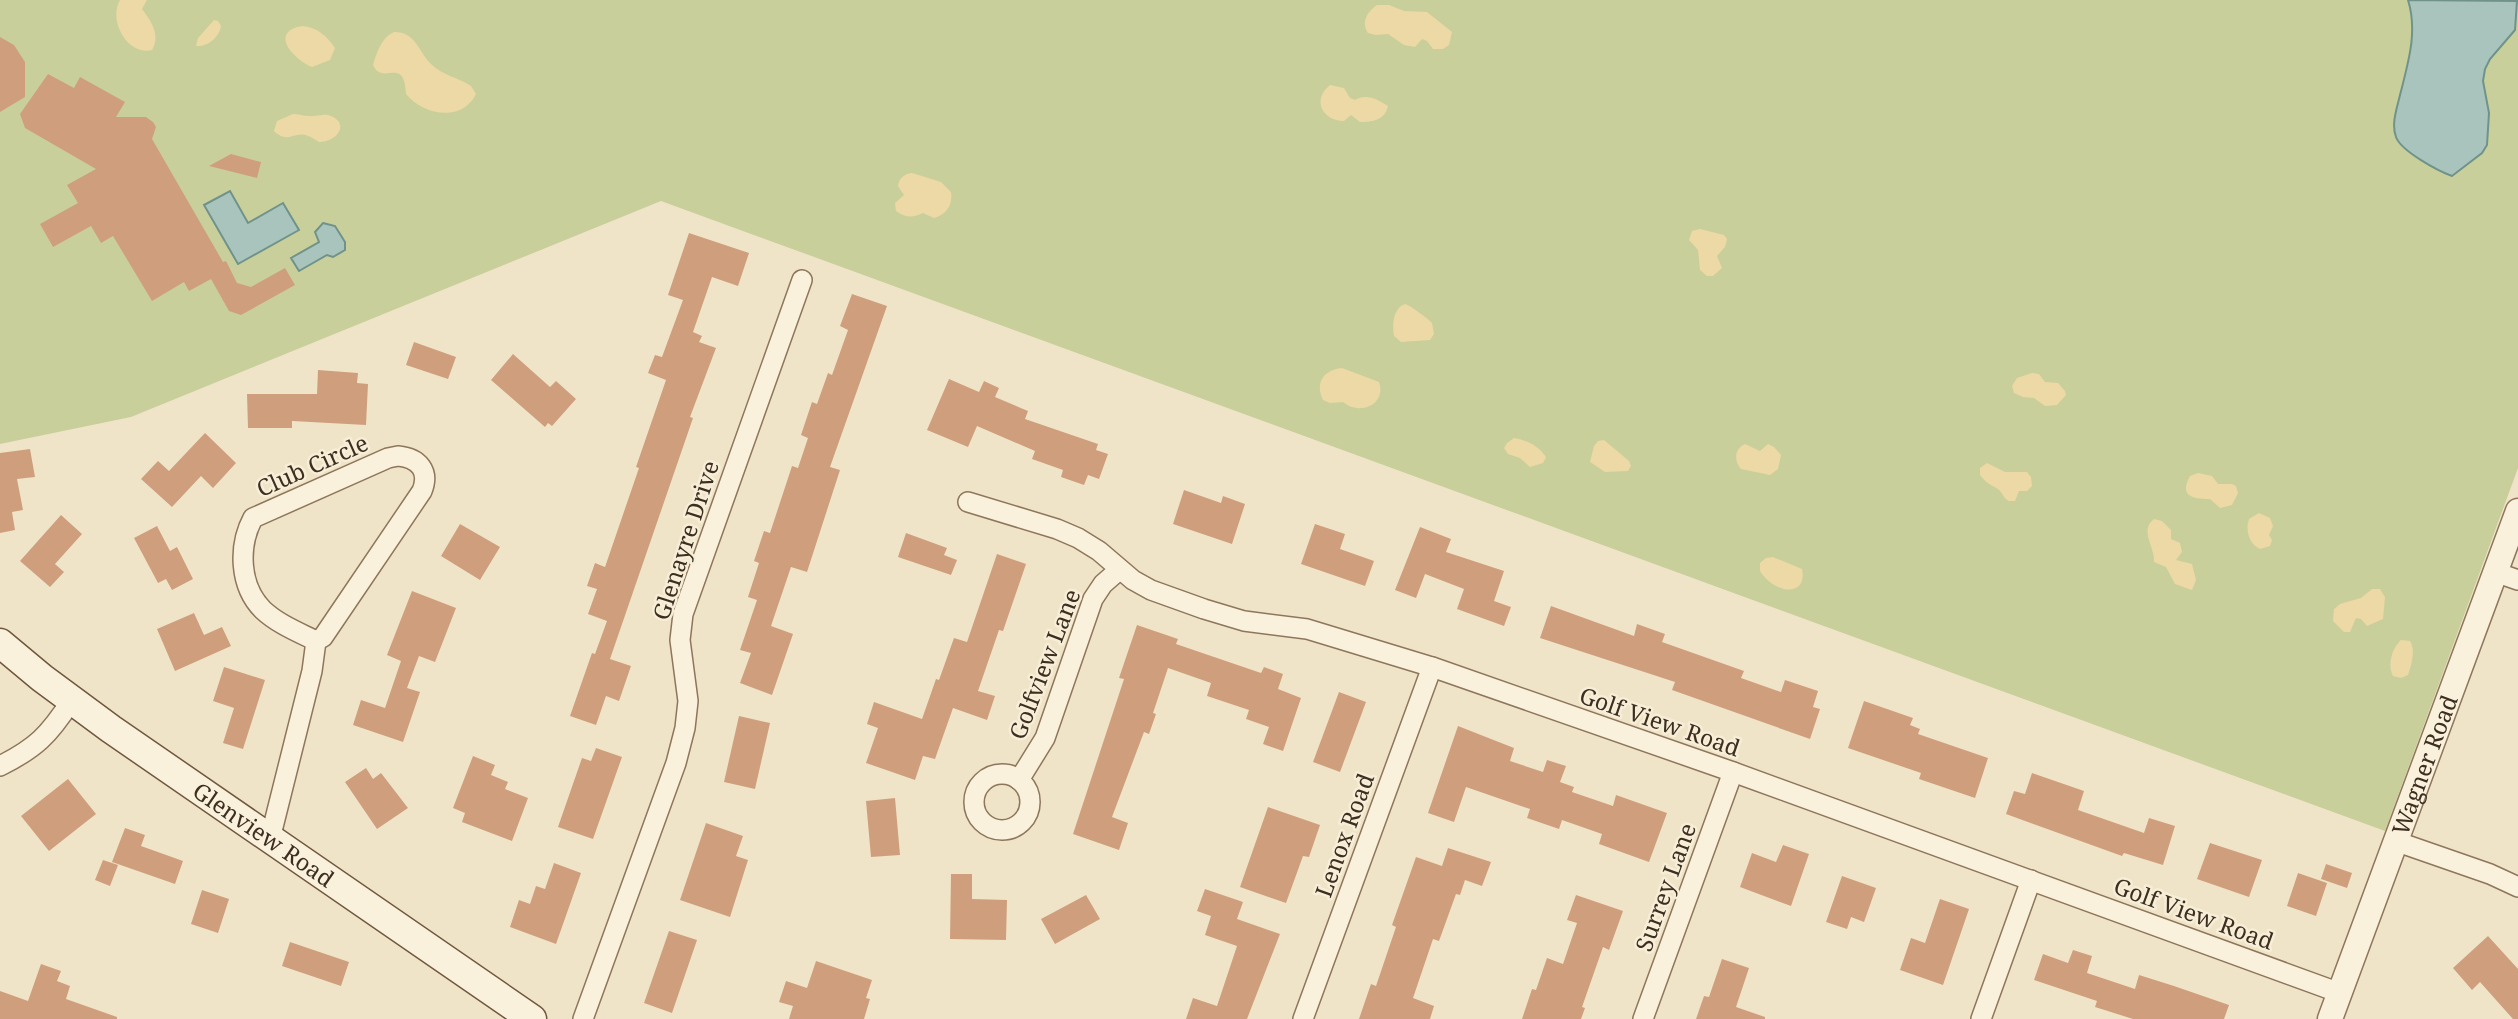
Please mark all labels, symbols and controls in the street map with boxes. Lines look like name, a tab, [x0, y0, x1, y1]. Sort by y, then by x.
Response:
street label: Club Circle	[251, 426, 373, 504]
street label: Glenayre Drive	[644, 456, 726, 624]
street label: Golfview Lane	[1001, 584, 1087, 744]
street label: Golf View Road	[1576, 679, 1744, 763]
street label: Wagner Road	[2383, 690, 2465, 839]
street label: Lenox Road	[1307, 769, 1381, 901]
street label: Glenview Road	[187, 774, 341, 894]
street label: Surrey Lane	[1627, 818, 1703, 956]
street label: Golf View Road	[2110, 869, 2278, 957]

